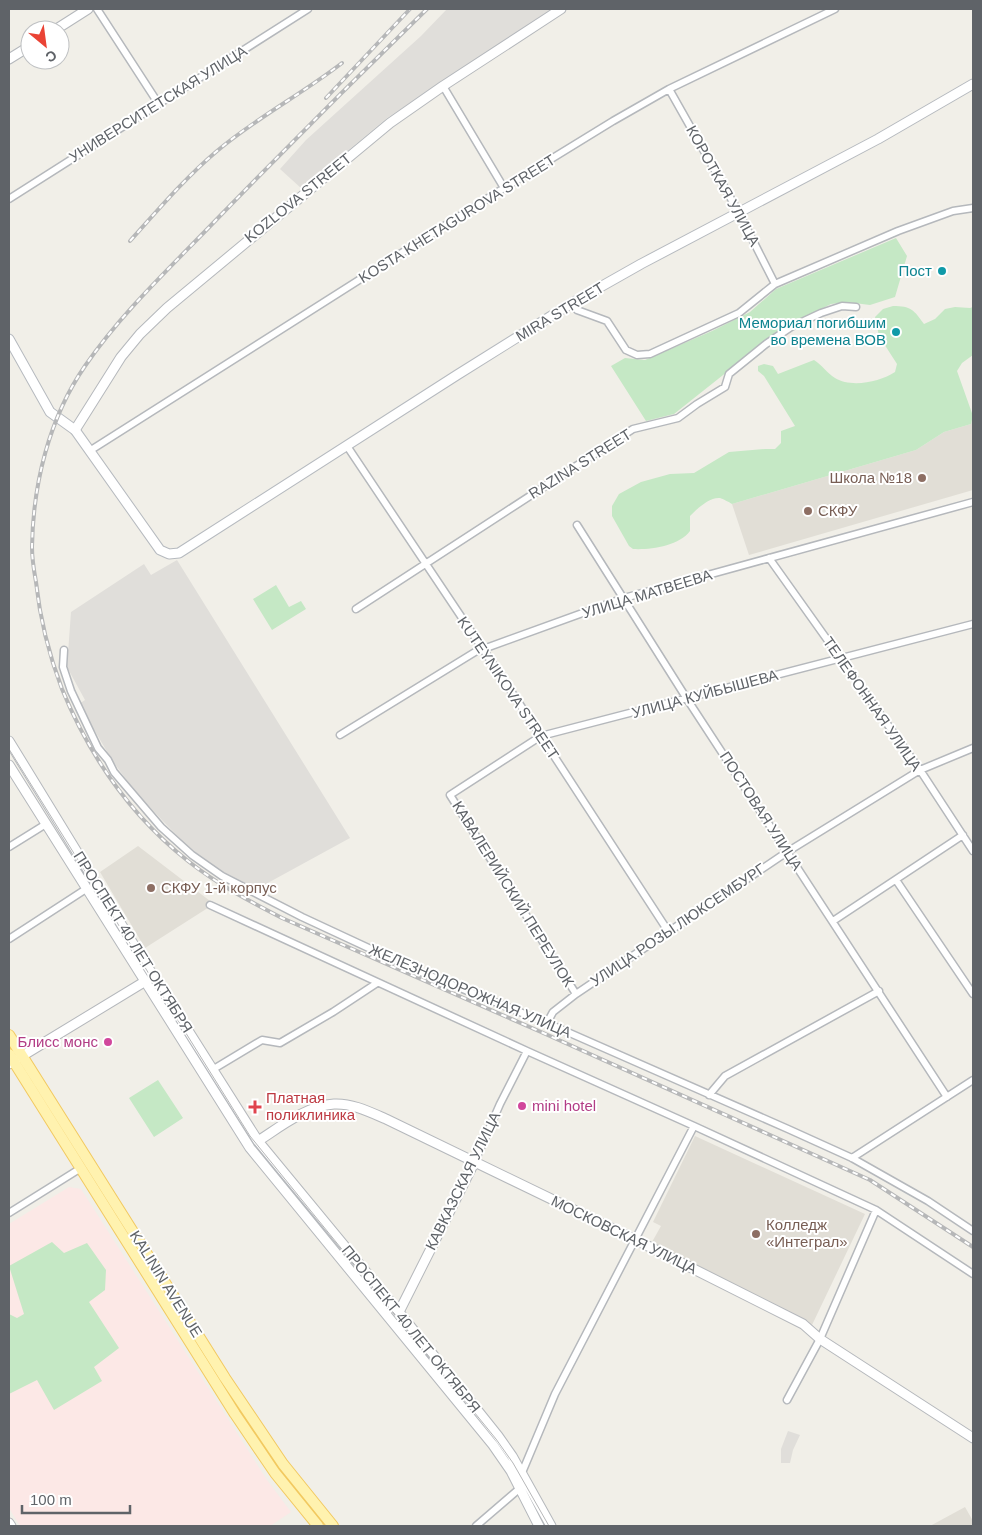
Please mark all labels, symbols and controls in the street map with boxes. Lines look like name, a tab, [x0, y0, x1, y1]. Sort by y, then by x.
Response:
north arrow	[20, 20, 70, 70]
street label: УНИВЕРСИТЕТСКАЯ УЛИЦА	[66, 42, 250, 165]
text: С	[43, 47, 60, 66]
street label: КОРОТКАЯ УЛИЦА	[683, 122, 764, 249]
street label: KOZLOVA STREET	[241, 149, 354, 246]
street label: KOSTA KHETAGUROVA STREET	[355, 151, 558, 286]
place label: Пост	[899, 262, 932, 279]
marker: Пост	[936, 265, 948, 277]
street label: MIRA STREET	[512, 279, 607, 345]
place label: Мемориал погибшим во времена ВОВ	[739, 314, 886, 348]
marker: Мемориал погибшим во времена ВОВ	[890, 326, 902, 338]
street label: RAZINA STREET	[525, 425, 634, 502]
place label: Школа №18	[829, 469, 912, 486]
marker: Школа №18	[916, 472, 928, 484]
place label: СКФУ	[818, 502, 858, 519]
marker: СКФУ	[802, 505, 814, 517]
street label: УЛИЦА МАТВЕЕВА	[580, 566, 714, 621]
street label: KUTEYNIKOVA STREET	[454, 613, 562, 762]
street label: ТЕЛЕФОННАЯ УЛИЦА	[820, 634, 925, 774]
street label: УЛИЦА КУЙБЫШЕВА	[630, 666, 780, 721]
street label: ПОСТОВАЯ УЛИЦА	[717, 748, 806, 873]
street label: КАВАЛЕРИЙСКИЙ ПЕРЕУЛОК	[449, 798, 578, 990]
street label: ПРОСПЕКТ 40 ЛЕТ ОКТЯБРЯ	[71, 848, 196, 1035]
street label: УЛИЦА РОЗЫ ЛЮКСЕМБУРГ	[587, 860, 768, 989]
place label: СКФУ 1-й корпус	[161, 879, 277, 896]
marker: СКФУ 1-й корпус	[145, 882, 157, 894]
street label: ЖЕЛЕЗНОДОРОЖНАЯ УЛИЦА	[367, 940, 574, 1041]
place label: Блисс монс	[18, 1033, 98, 1050]
marker: Блисс монс	[102, 1036, 114, 1048]
place label: Платная поликлиника	[266, 1089, 356, 1123]
place label: mini hotel	[532, 1097, 596, 1114]
marker: Платная поликлиника	[248, 1100, 262, 1114]
marker: mini hotel	[516, 1100, 528, 1112]
street label: КАВКАЗСКАЯ УЛИЦА	[422, 1109, 503, 1253]
street label: МОСКОВСКАЯ УЛИЦА	[549, 1192, 700, 1277]
place label: Колледж «Интеграл»	[766, 1216, 848, 1250]
street label: KALININ AVENUE	[127, 1227, 206, 1340]
marker: Колледж «Интеграл»	[750, 1228, 762, 1240]
street label: ПРОСПЕКТ 40 ЛЕТ ОКТЯБРЯ	[339, 1242, 484, 1416]
scale bar	[22, 1482, 130, 1514]
text: 100 m	[30, 1491, 72, 1508]

